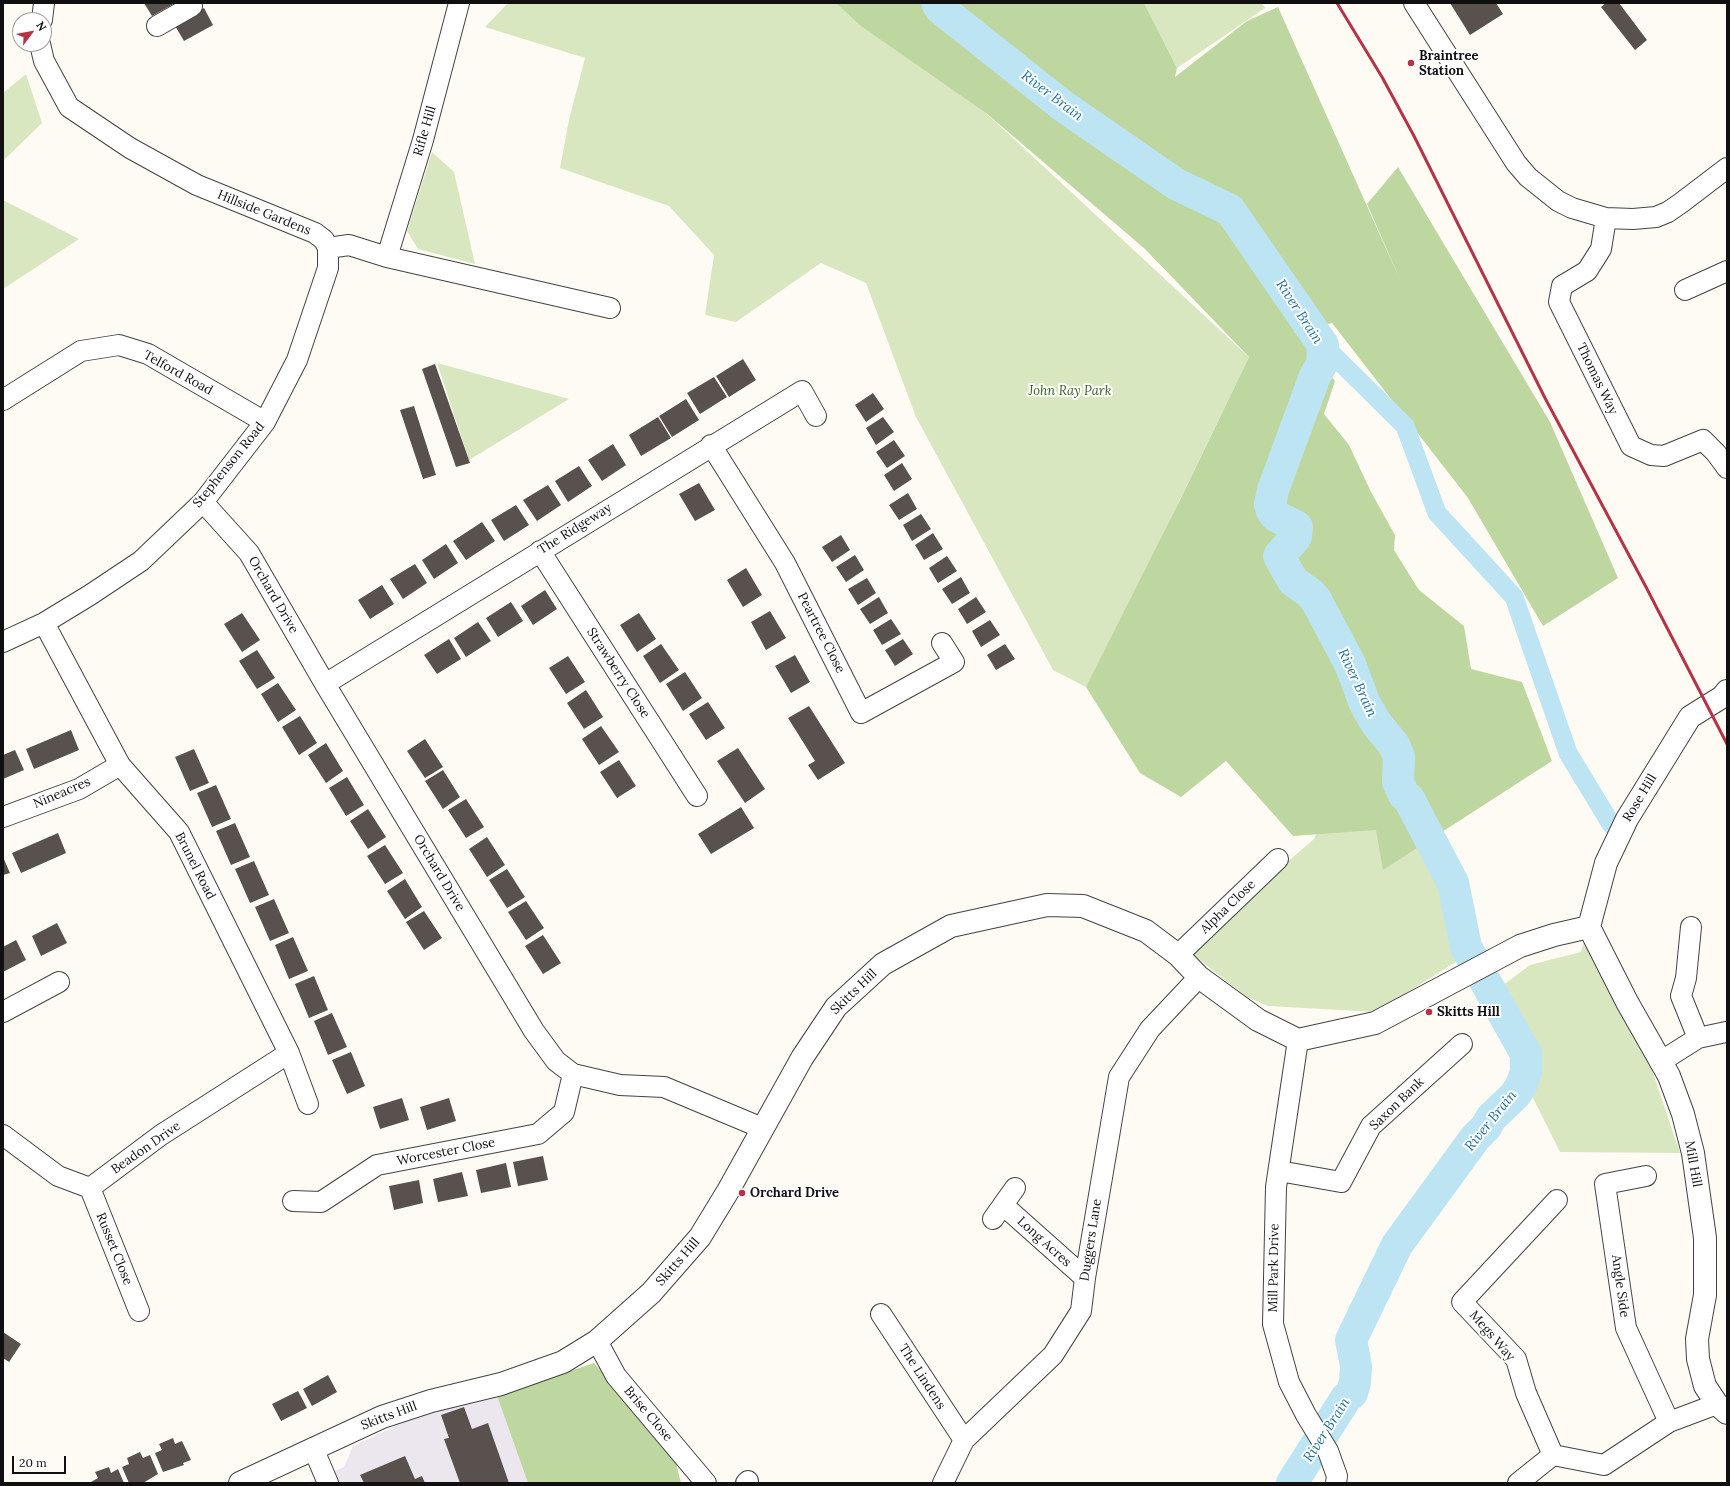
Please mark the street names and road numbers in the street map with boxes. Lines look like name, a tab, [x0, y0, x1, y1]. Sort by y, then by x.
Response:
street label: Rifle Hill	[410, 104, 440, 158]
street label: Hillside Gardens	[215, 187, 313, 239]
street label: Thomas Way	[1573, 341, 1621, 417]
street label: Telford Road	[141, 347, 215, 399]
street label: Stephenson Road	[190, 419, 268, 511]
street label: The Ridgeway	[535, 500, 615, 558]
street label: Orchard Drive	[245, 554, 301, 636]
street label: Peartree Close	[794, 590, 848, 676]
street label: Strawberry Close	[583, 625, 653, 721]
street label: Rose Hill	[1620, 771, 1660, 825]
street label: Nineacres	[31, 774, 93, 812]
street label: Brunel Road	[171, 830, 219, 902]
street label: Orchard Drive	[410, 832, 468, 914]
street label: Alpha Close	[1197, 877, 1259, 937]
street label: Skitts Hill	[827, 966, 881, 1018]
street label: Saxon Bank	[1367, 1074, 1427, 1134]
street label: Beadon Drive	[108, 1118, 184, 1178]
street label: Worcester Close	[395, 1135, 497, 1169]
street label: Mill Hill	[1681, 1140, 1705, 1188]
street label: Duggers Lane	[1077, 1198, 1105, 1282]
street label: Russet Close	[92, 1211, 136, 1287]
street label: Long Acres	[1014, 1214, 1074, 1270]
street label: Mill Park Drive	[1265, 1223, 1283, 1313]
street label: Skitts Hill	[653, 1235, 703, 1289]
street label: Angle Side	[1608, 1254, 1632, 1318]
street label: Megs Way	[1466, 1308, 1518, 1364]
street label: The Lindens	[895, 1342, 949, 1412]
street label: Brise Close	[620, 1383, 676, 1445]
street label: Skitts Hill	[359, 1398, 419, 1434]

